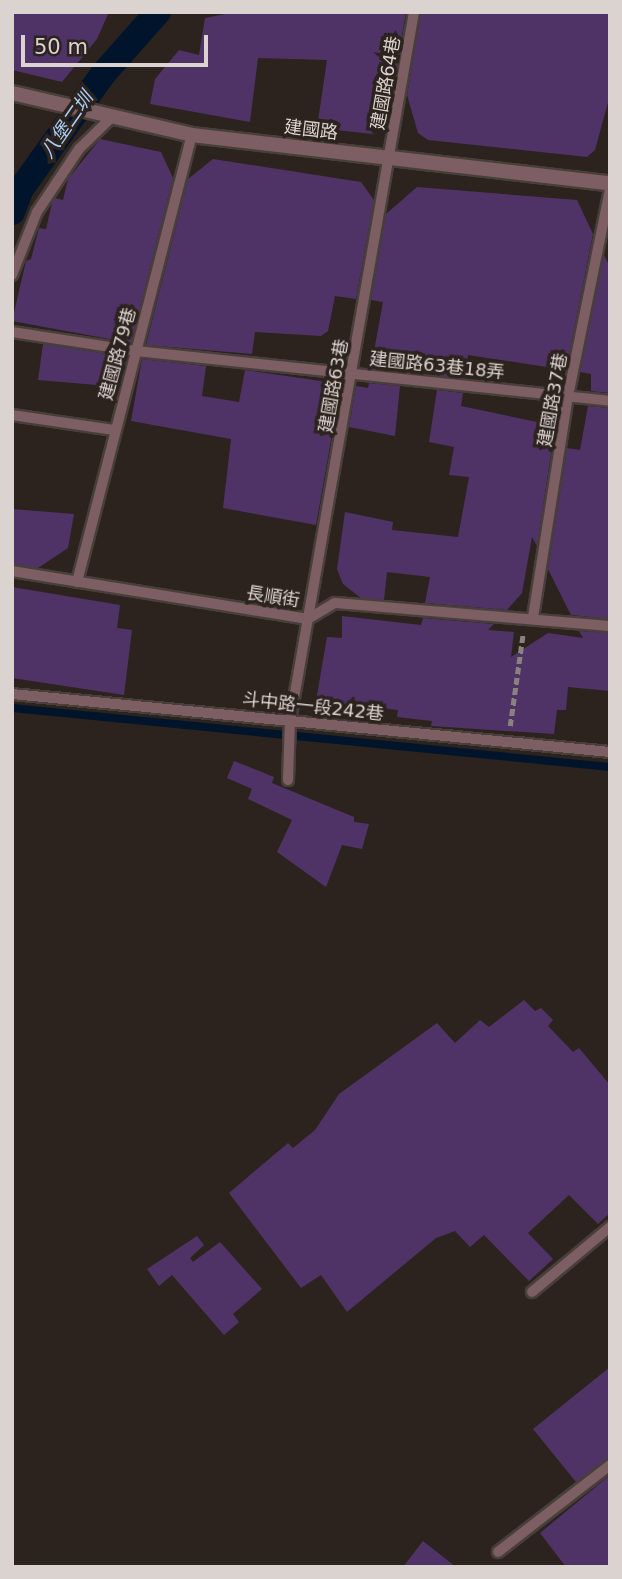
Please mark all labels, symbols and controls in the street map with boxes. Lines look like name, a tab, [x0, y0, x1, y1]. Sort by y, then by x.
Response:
scale bar	[24, 21, 212, 65]
street label: 建國路64巷	[367, 34, 405, 132]
text: 50 m	[34, 35, 88, 59]
water label: 八堡二圳	[36, 87, 98, 163]
street label: 建國路	[283, 116, 339, 144]
street label: 建國路79巷	[95, 305, 141, 403]
street label: 建國路63巷	[315, 337, 353, 435]
street label: 建國路63巷18弄	[368, 348, 506, 384]
street label: 建國路37巷	[534, 351, 572, 449]
street label: 長順街	[245, 582, 301, 612]
street label: 斗中路一段242巷	[241, 689, 385, 725]

